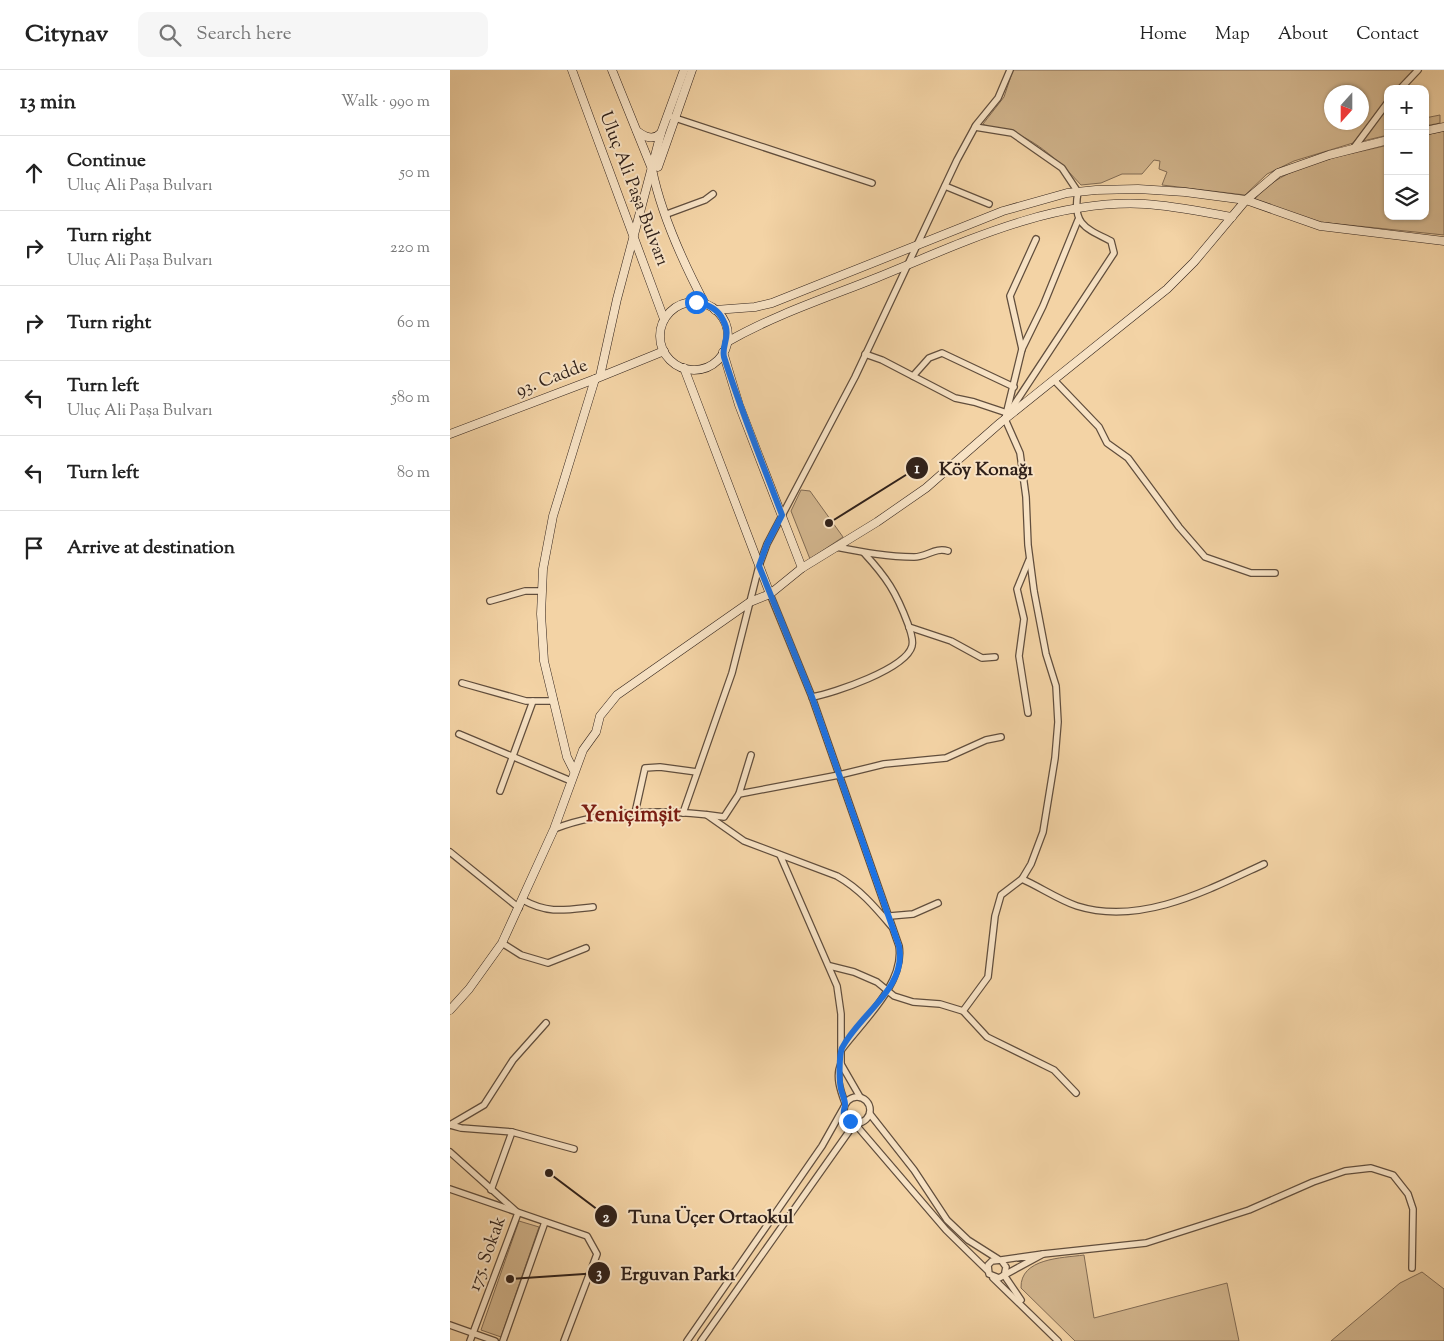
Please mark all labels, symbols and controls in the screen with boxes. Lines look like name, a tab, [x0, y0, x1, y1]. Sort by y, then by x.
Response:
search box	[138, 12, 488, 57]
text: Citynav	[25, 18, 108, 52]
icon: search	[156, 21, 184, 49]
text: Search here	[196, 21, 292, 48]
text: Home	[1140, 22, 1187, 48]
text: Map	[1215, 22, 1250, 48]
text: About	[1278, 22, 1328, 48]
text: Contact	[1356, 22, 1419, 48]
north arrow	[1324, 85, 1369, 130]
map controls	[1384, 85, 1429, 220]
button: +	[1384, 85, 1429, 130]
text: 13 min	[20, 88, 76, 118]
text: Walk · 990 m	[341, 91, 430, 114]
street label: Uluç Ali Paşa Bulvarı	[592, 108, 674, 270]
button: −	[1384, 130, 1429, 175]
text: Continue	[67, 148, 146, 175]
icon: ahead	[20, 159, 48, 187]
text: 50 m	[399, 162, 430, 185]
text: Uluç Ali Paşa Bulvarı	[67, 175, 213, 198]
button: layers	[1384, 175, 1429, 220]
text: Turn right	[67, 223, 151, 250]
icon: right	[20, 234, 48, 262]
text: 220 m	[390, 237, 430, 260]
text: Uluç Ali Paşa Bulvarı	[67, 250, 213, 273]
route start	[685, 291, 708, 314]
icon: right	[20, 309, 48, 337]
text: Turn right	[67, 310, 151, 337]
text: 60 m	[397, 312, 430, 335]
street label: 93. Cadde	[512, 353, 592, 405]
text: Turn left	[67, 373, 139, 400]
icon: left	[20, 384, 48, 412]
text: 580 m	[391, 387, 430, 410]
text: Uluç Ali Paşa Bulvarı	[67, 400, 213, 423]
callout: Köy Konağı	[904, 451, 1043, 485]
text: Köy Konağı	[939, 457, 1034, 484]
icon: left	[20, 459, 48, 487]
text: 1	[914, 459, 920, 480]
text: Turn left	[67, 460, 139, 487]
text: 80 m	[397, 462, 430, 485]
icon: arrive	[20, 534, 48, 562]
text: Arrive at destination	[67, 535, 235, 562]
district label: Yeniçimşit	[581, 800, 681, 832]
route end	[839, 1110, 862, 1133]
callout: Tuna Üçer Ortaokul	[593, 1199, 803, 1233]
text: Tuna Üçer Ortaokul	[628, 1205, 794, 1232]
text: 2	[602, 1208, 610, 1229]
street label: 175. Sokak	[462, 1213, 514, 1295]
callout: Erguvan Parkı	[586, 1256, 746, 1290]
text: Erguvan Parkı	[621, 1262, 736, 1289]
text: 3	[596, 1264, 602, 1285]

